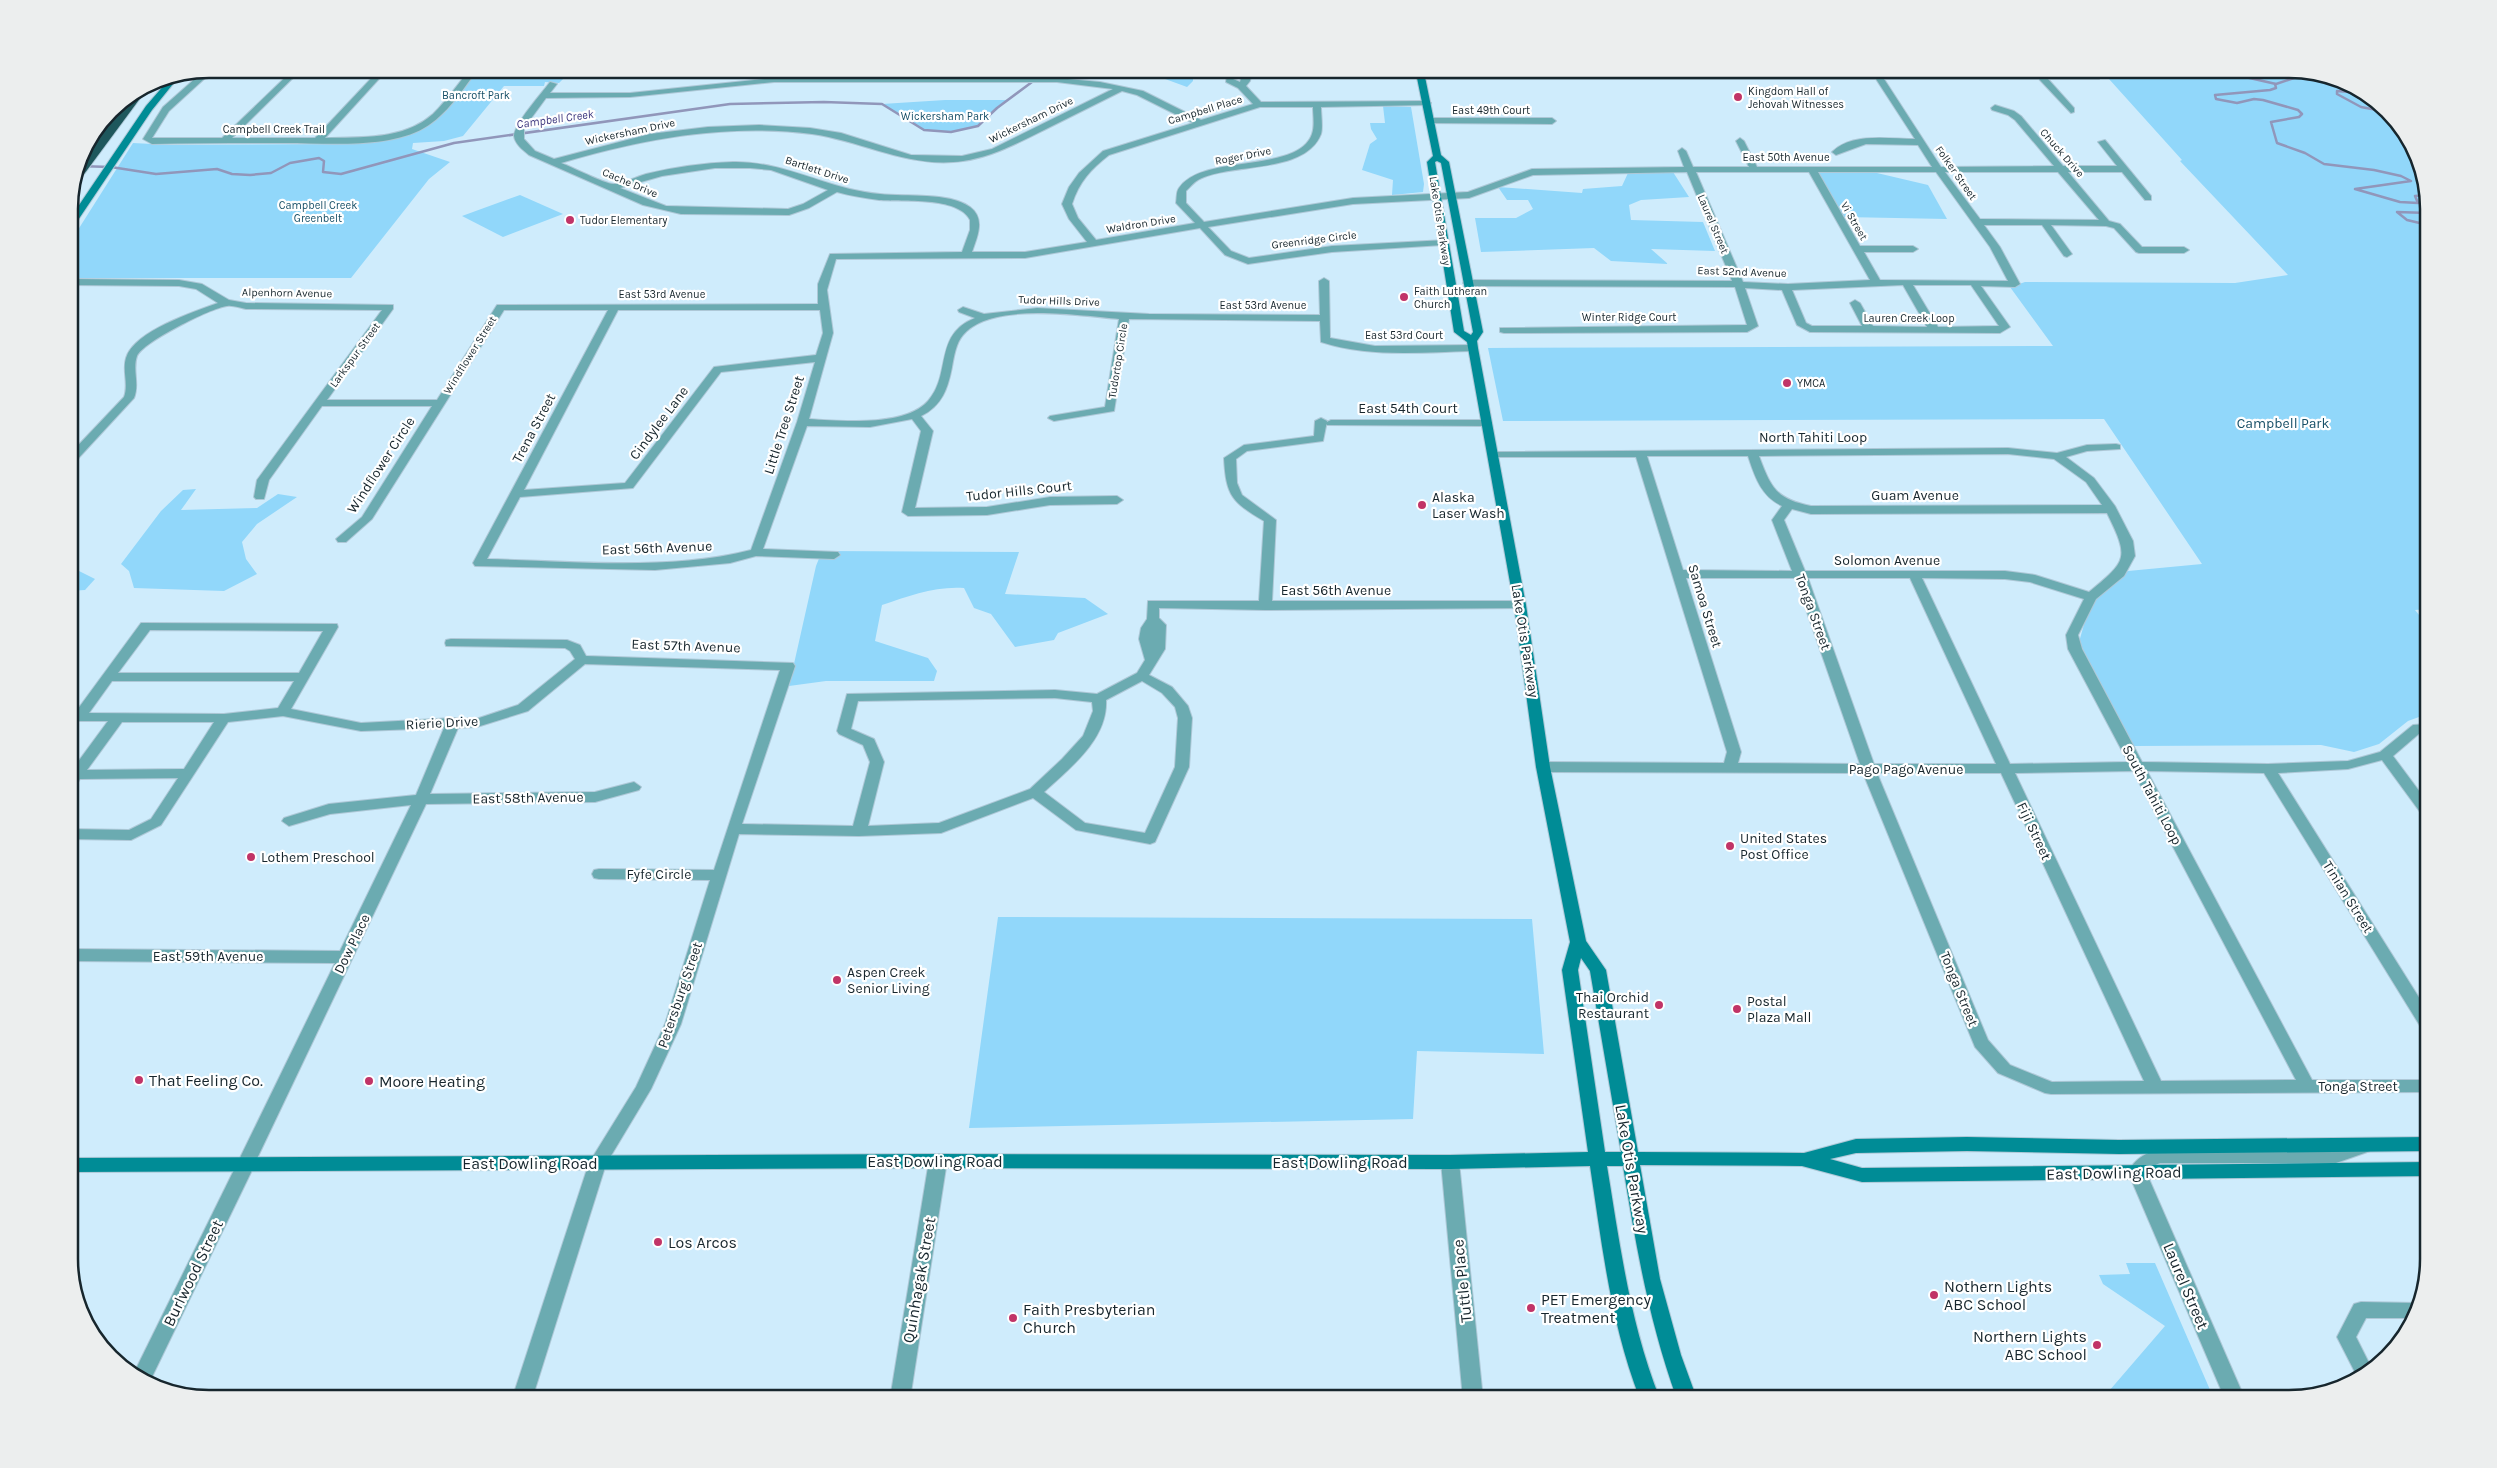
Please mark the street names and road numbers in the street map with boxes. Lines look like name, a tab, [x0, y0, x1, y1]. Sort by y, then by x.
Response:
street label: Campbell Place	[1166, 92, 1244, 127]
street label: Wickersham Drive	[987, 94, 1075, 146]
street label: East 49th Court	[1452, 104, 1530, 117]
street label: Wickersham Drive	[584, 116, 677, 148]
street label: Campbell Creek Trail	[223, 123, 325, 136]
street label: Chuck Drive	[2037, 126, 2087, 180]
street label: Folker Street	[1933, 143, 1979, 203]
street label: Roger Drive	[1214, 144, 1273, 168]
street label: East 50th Avenue	[1742, 151, 1830, 164]
street label: Bartlett Drive	[783, 154, 851, 187]
street label: Cache Drive	[600, 165, 660, 201]
street label: Lake Otis Parkway	[1427, 176, 1453, 266]
street label: Laurel Street	[1695, 192, 1731, 256]
street label: Vi Street	[1838, 199, 1870, 243]
street label: Waldron Drive	[1105, 212, 1177, 236]
street label: Greenridge Circle	[1271, 228, 1358, 252]
street label: East 52nd Avenue	[1697, 264, 1787, 280]
street label: Alpenhorn Avenue	[242, 286, 333, 300]
street label: East 53rd Avenue	[619, 288, 706, 301]
street label: Tudor Hills Drive	[1018, 293, 1100, 309]
street label: East 53rd Avenue	[1220, 299, 1307, 312]
street label: Winter Ridge Court	[1582, 311, 1676, 324]
street label: Lauren Creek Loop	[1863, 312, 1955, 325]
street label: Windflower Street	[441, 314, 499, 396]
street label: Larkspur Street	[327, 320, 383, 390]
street label: Tudortop Circle	[1106, 322, 1130, 399]
street label: East 53rd Court	[1365, 329, 1443, 342]
street label: Little Tree Street	[760, 373, 808, 477]
street label: Cindylee Lane	[626, 383, 692, 463]
street label: Trena Street	[509, 390, 559, 466]
street label: East 54th Court	[1358, 400, 1458, 417]
street label: Windflower Circle	[343, 414, 419, 516]
street label: North Tahiti Loop	[1759, 429, 1867, 446]
street label: Tudor Hills Court	[965, 477, 1073, 505]
street label: Guam Avenue	[1871, 487, 1959, 504]
street label: East 56th Avenue	[601, 538, 713, 558]
street label: Solomon Avenue	[1834, 552, 1940, 569]
street label: Samoa Street	[1684, 562, 1726, 650]
street label: Tonga Street	[1791, 572, 1835, 652]
street label: East 56th Avenue	[1281, 582, 1391, 599]
street label: Lake Otis Parkway	[1508, 583, 1542, 699]
street label: East 57th Avenue	[631, 636, 741, 656]
street label: Rierie Drive	[405, 713, 479, 733]
street label: South Tahiti Loop	[2119, 742, 2185, 848]
street label: Pago Pago Avenue	[1849, 761, 1963, 778]
street label: East 58th Avenue	[472, 789, 584, 807]
street label: Fiji Street	[2013, 799, 2055, 863]
street label: Tinian Street	[2319, 858, 2377, 936]
street label: Fyfe Circle	[627, 866, 691, 883]
street label: Dow Place	[330, 911, 374, 977]
street label: Petersburg Street	[654, 940, 706, 1050]
street label: East 59th Avenue	[153, 948, 263, 965]
street label: Tonga Street	[1936, 949, 1982, 1029]
street label: Tonga Street	[2318, 1078, 2398, 1095]
street label: Lake Otis Parkway	[1611, 1103, 1653, 1236]
street label: East Dowling Road	[867, 1152, 1003, 1171]
street label: East Dowling Road	[1272, 1153, 1408, 1172]
street label: East Dowling Road	[462, 1154, 598, 1173]
street label: East Dowling Road	[2046, 1162, 2182, 1184]
street label: Quinhagak Street	[899, 1216, 939, 1344]
street label: Burlwood Street	[159, 1217, 227, 1329]
street label: Tuttle Place	[1448, 1238, 1476, 1324]
street label: Laurel Street	[2159, 1240, 2213, 1332]

